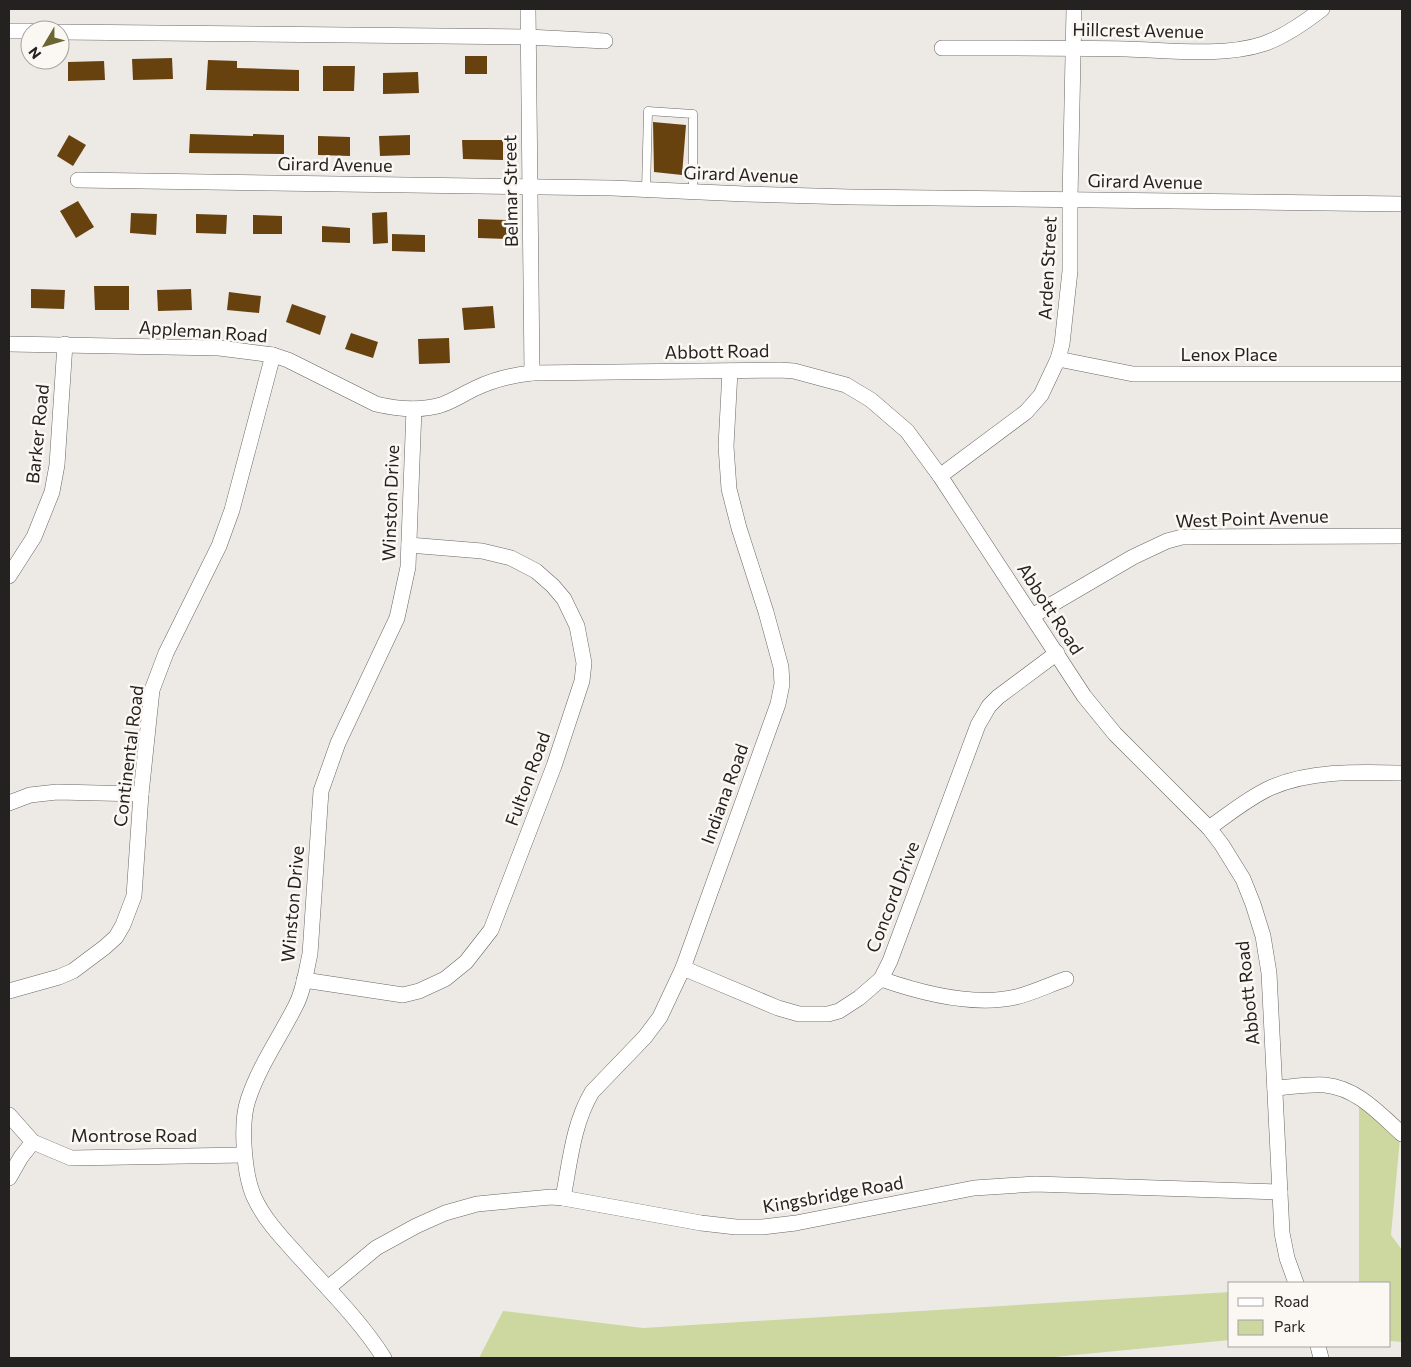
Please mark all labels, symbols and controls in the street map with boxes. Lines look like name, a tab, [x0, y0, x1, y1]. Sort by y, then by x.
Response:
street label: Hillcrest Avenue	[1072, 18, 1204, 42]
north arrow	[20, 20, 70, 70]
text: N	[24, 44, 44, 63]
street label: Belmar Street	[498, 135, 522, 247]
street label: Girard Avenue	[277, 152, 393, 176]
street label: Girard Avenue	[683, 161, 799, 187]
street label: Girard Avenue	[1087, 169, 1203, 193]
street label: Arden Street	[1033, 216, 1061, 320]
street label: Appleman Road	[138, 316, 268, 346]
street label: Abbott Road	[665, 339, 769, 363]
street label: Lenox Place	[1180, 343, 1278, 365]
street label: Barker Road	[21, 383, 53, 485]
street label: Winston Drive	[377, 444, 403, 562]
street label: West Point Avenue	[1175, 504, 1329, 532]
street label: Abbott Road	[1013, 559, 1089, 658]
street label: Continental Road	[108, 684, 148, 828]
street label: Fulton Road	[500, 729, 554, 829]
street label: Indiana Road	[696, 741, 752, 847]
street label: Concord Drive	[861, 838, 923, 955]
street label: Winston Drive	[276, 845, 308, 963]
street label: Abbott Road	[1231, 940, 1263, 1046]
street label: Montrose Road	[71, 1124, 197, 1146]
street label: Kingsbridge Road	[761, 1171, 905, 1217]
legend	[1228, 1282, 1391, 1347]
text: Road	[1274, 1292, 1309, 1310]
text: Park	[1274, 1317, 1305, 1335]

